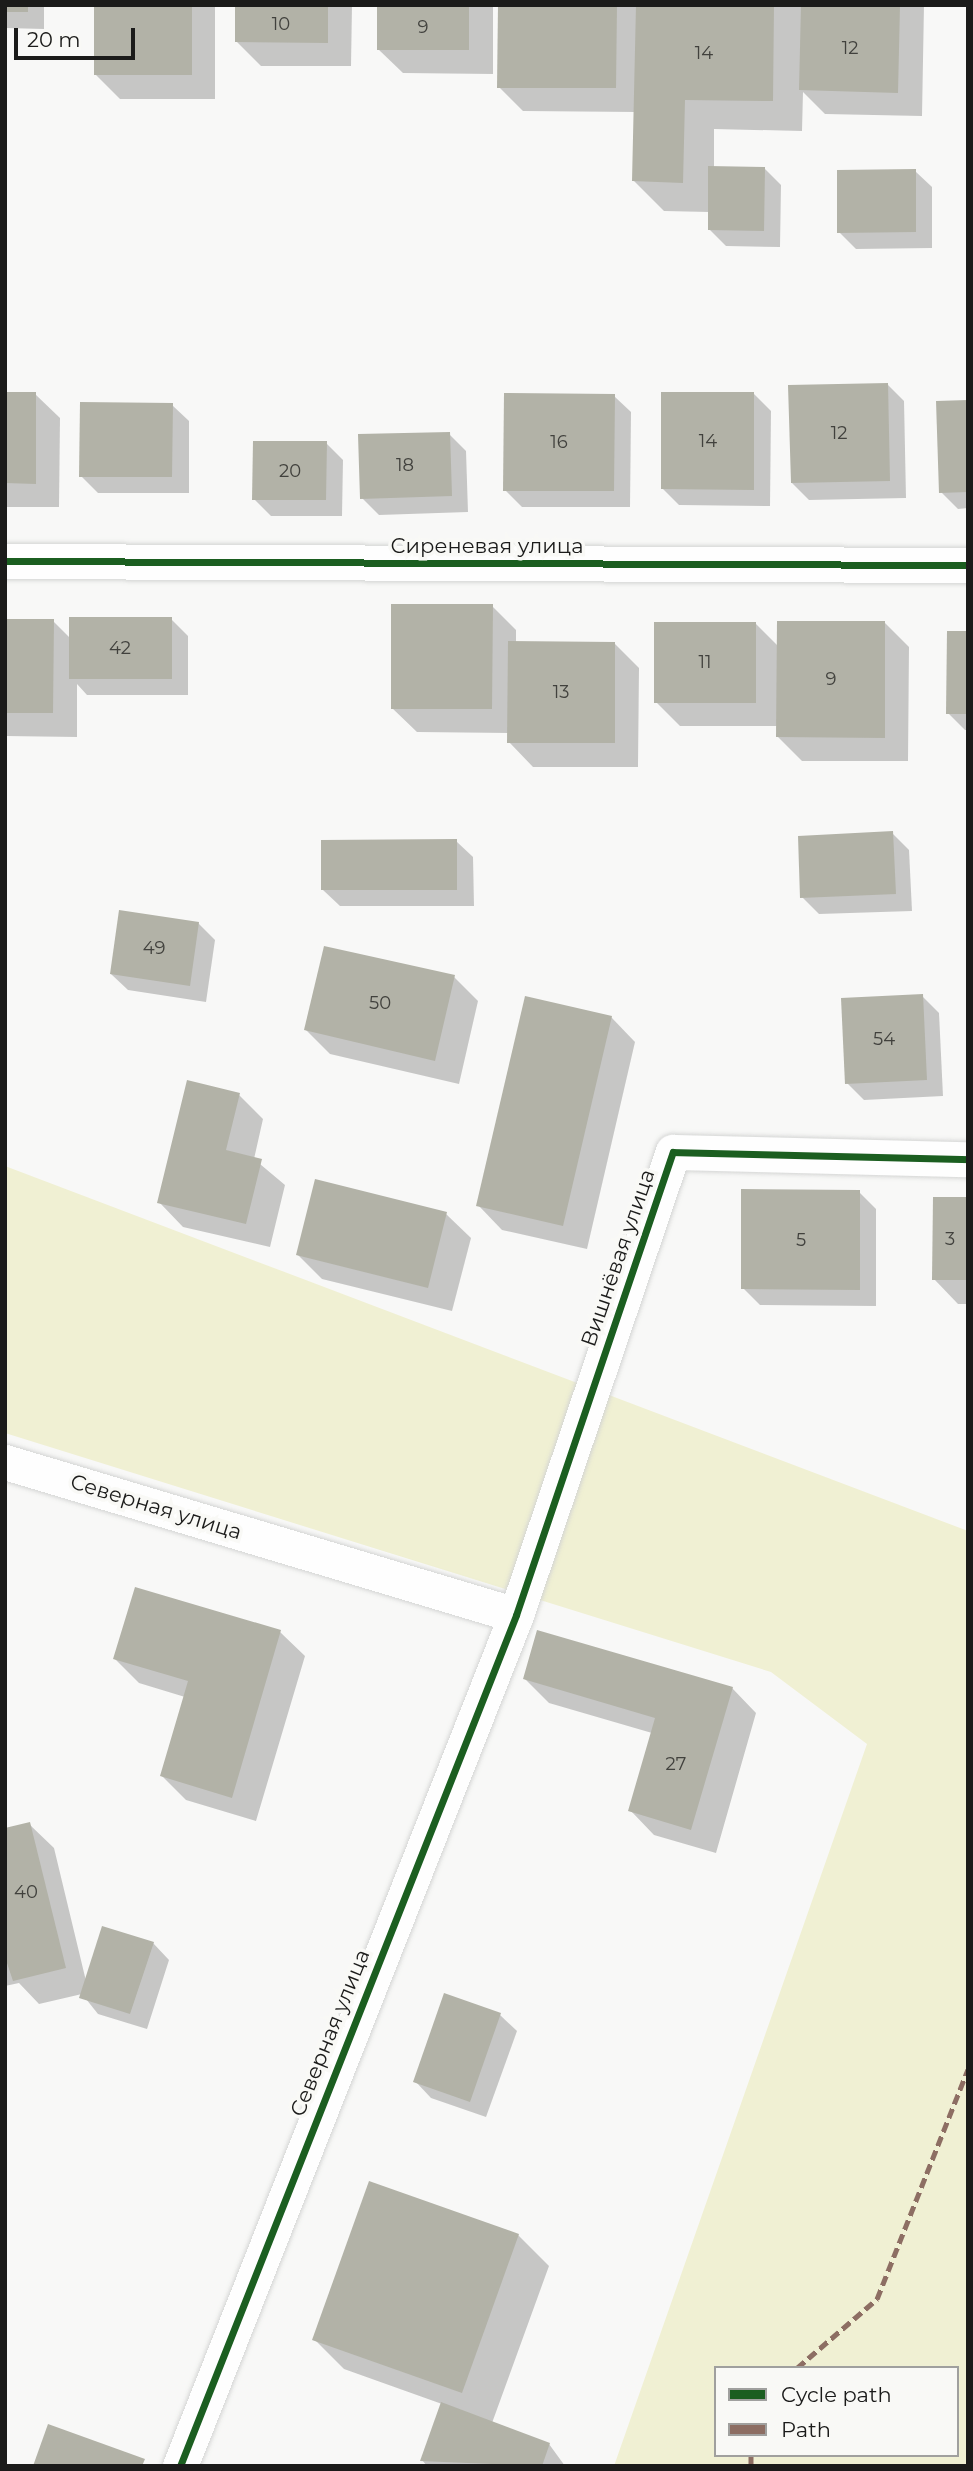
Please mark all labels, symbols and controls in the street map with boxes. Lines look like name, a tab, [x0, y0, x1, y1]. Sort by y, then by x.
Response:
house number: 10	[272, 13, 290, 35]
scale bar	[18, 14, 138, 58]
house number: 9	[418, 16, 428, 38]
text: 20 m	[27, 27, 81, 52]
house number: 12	[842, 37, 858, 59]
house number: 14	[695, 42, 713, 64]
house number: 12	[831, 422, 847, 444]
house number: 14	[699, 430, 717, 452]
house number: 16	[550, 431, 568, 453]
house number: 18	[396, 454, 414, 476]
house number: 20	[279, 460, 301, 482]
street label: Сиреневая улица	[391, 533, 583, 559]
house number: 42	[109, 637, 131, 659]
house number: 11	[699, 651, 711, 673]
house number: 9	[826, 668, 836, 690]
house number: 13	[553, 681, 569, 703]
house number: 49	[143, 937, 165, 959]
house number: 50	[369, 992, 391, 1014]
house number: 54	[873, 1028, 895, 1050]
street label: Вишнёвая улица	[576, 1166, 660, 1350]
house number: 3	[945, 1228, 955, 1250]
house number: 5	[796, 1229, 806, 1251]
street label: Северная улица	[67, 1469, 245, 1545]
house number: 27	[666, 1753, 686, 1775]
house number: 40	[14, 1881, 38, 1903]
street label: Северная улица	[285, 1946, 375, 2120]
legend	[714, 2366, 959, 2457]
text: Cycle path	[781, 2382, 892, 2407]
text: Path	[781, 2417, 831, 2442]

